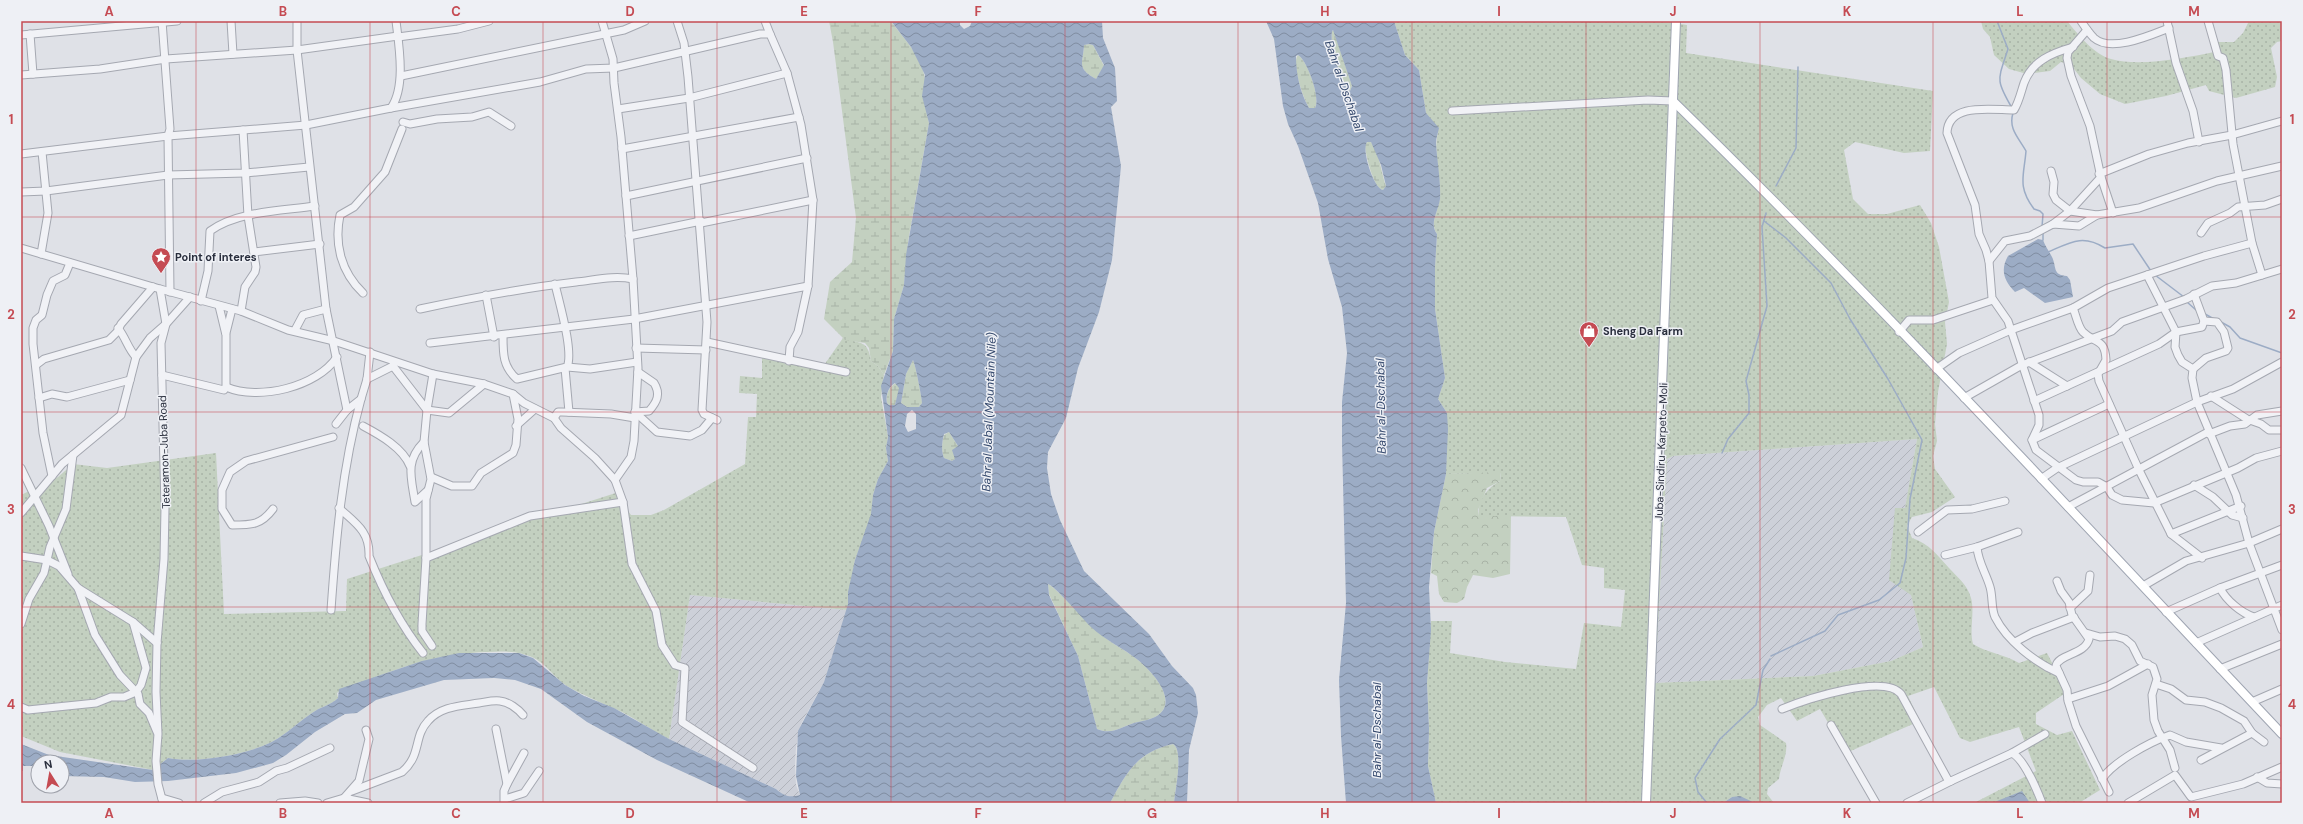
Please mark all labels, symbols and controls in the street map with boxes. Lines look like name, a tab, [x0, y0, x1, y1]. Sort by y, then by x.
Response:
text: A	[104, 3, 114, 20]
text: B	[279, 3, 287, 20]
text: C	[451, 3, 461, 20]
text: D	[625, 3, 635, 20]
text: E	[800, 3, 808, 20]
text: F	[974, 3, 982, 20]
text: G	[1147, 3, 1157, 20]
text: H	[1320, 3, 1330, 20]
text: I	[1497, 3, 1501, 20]
text: J	[1669, 3, 1677, 20]
text: K	[1843, 3, 1852, 20]
text: L	[2016, 3, 2024, 20]
text: M	[2188, 3, 2200, 20]
water label: Bahr al-Dschabal	[1321, 38, 1367, 134]
text: 1	[9, 111, 13, 128]
text: 1	[2290, 111, 2294, 128]
place icon: Point of interes	[150, 246, 172, 274]
place label: Point of interes	[175, 250, 257, 264]
text: 2	[7, 306, 15, 323]
text: 2	[2288, 306, 2296, 323]
shop icon: Sheng Da Farm	[1578, 320, 1600, 348]
place label: Sheng Da Farm	[1603, 324, 1683, 338]
water label: Bahr al Jabal (Mountain Nile)	[978, 332, 1000, 492]
water label: Bahr al-Dschabal	[1372, 358, 1390, 454]
street label: Juba-Sindiru-Karpeto-Moli	[1652, 383, 1670, 521]
street label: Teteramon-Juba Road	[155, 395, 173, 509]
text: 3	[7, 501, 15, 518]
text: 3	[2288, 501, 2296, 518]
water label: Bahr al-Dschabal	[1369, 682, 1385, 778]
text: 4	[7, 696, 15, 713]
text: 4	[2288, 696, 2296, 713]
north arrow	[30, 754, 70, 794]
text: N	[43, 757, 53, 772]
text: A	[104, 805, 114, 822]
text: B	[279, 805, 287, 822]
text: C	[451, 805, 461, 822]
text: D	[625, 805, 635, 822]
text: E	[800, 805, 808, 822]
text: F	[974, 805, 982, 822]
text: G	[1147, 805, 1157, 822]
text: H	[1320, 805, 1330, 822]
text: I	[1497, 805, 1501, 822]
text: J	[1669, 805, 1677, 822]
text: K	[1843, 805, 1852, 822]
text: L	[2016, 805, 2024, 822]
text: M	[2188, 805, 2200, 822]

